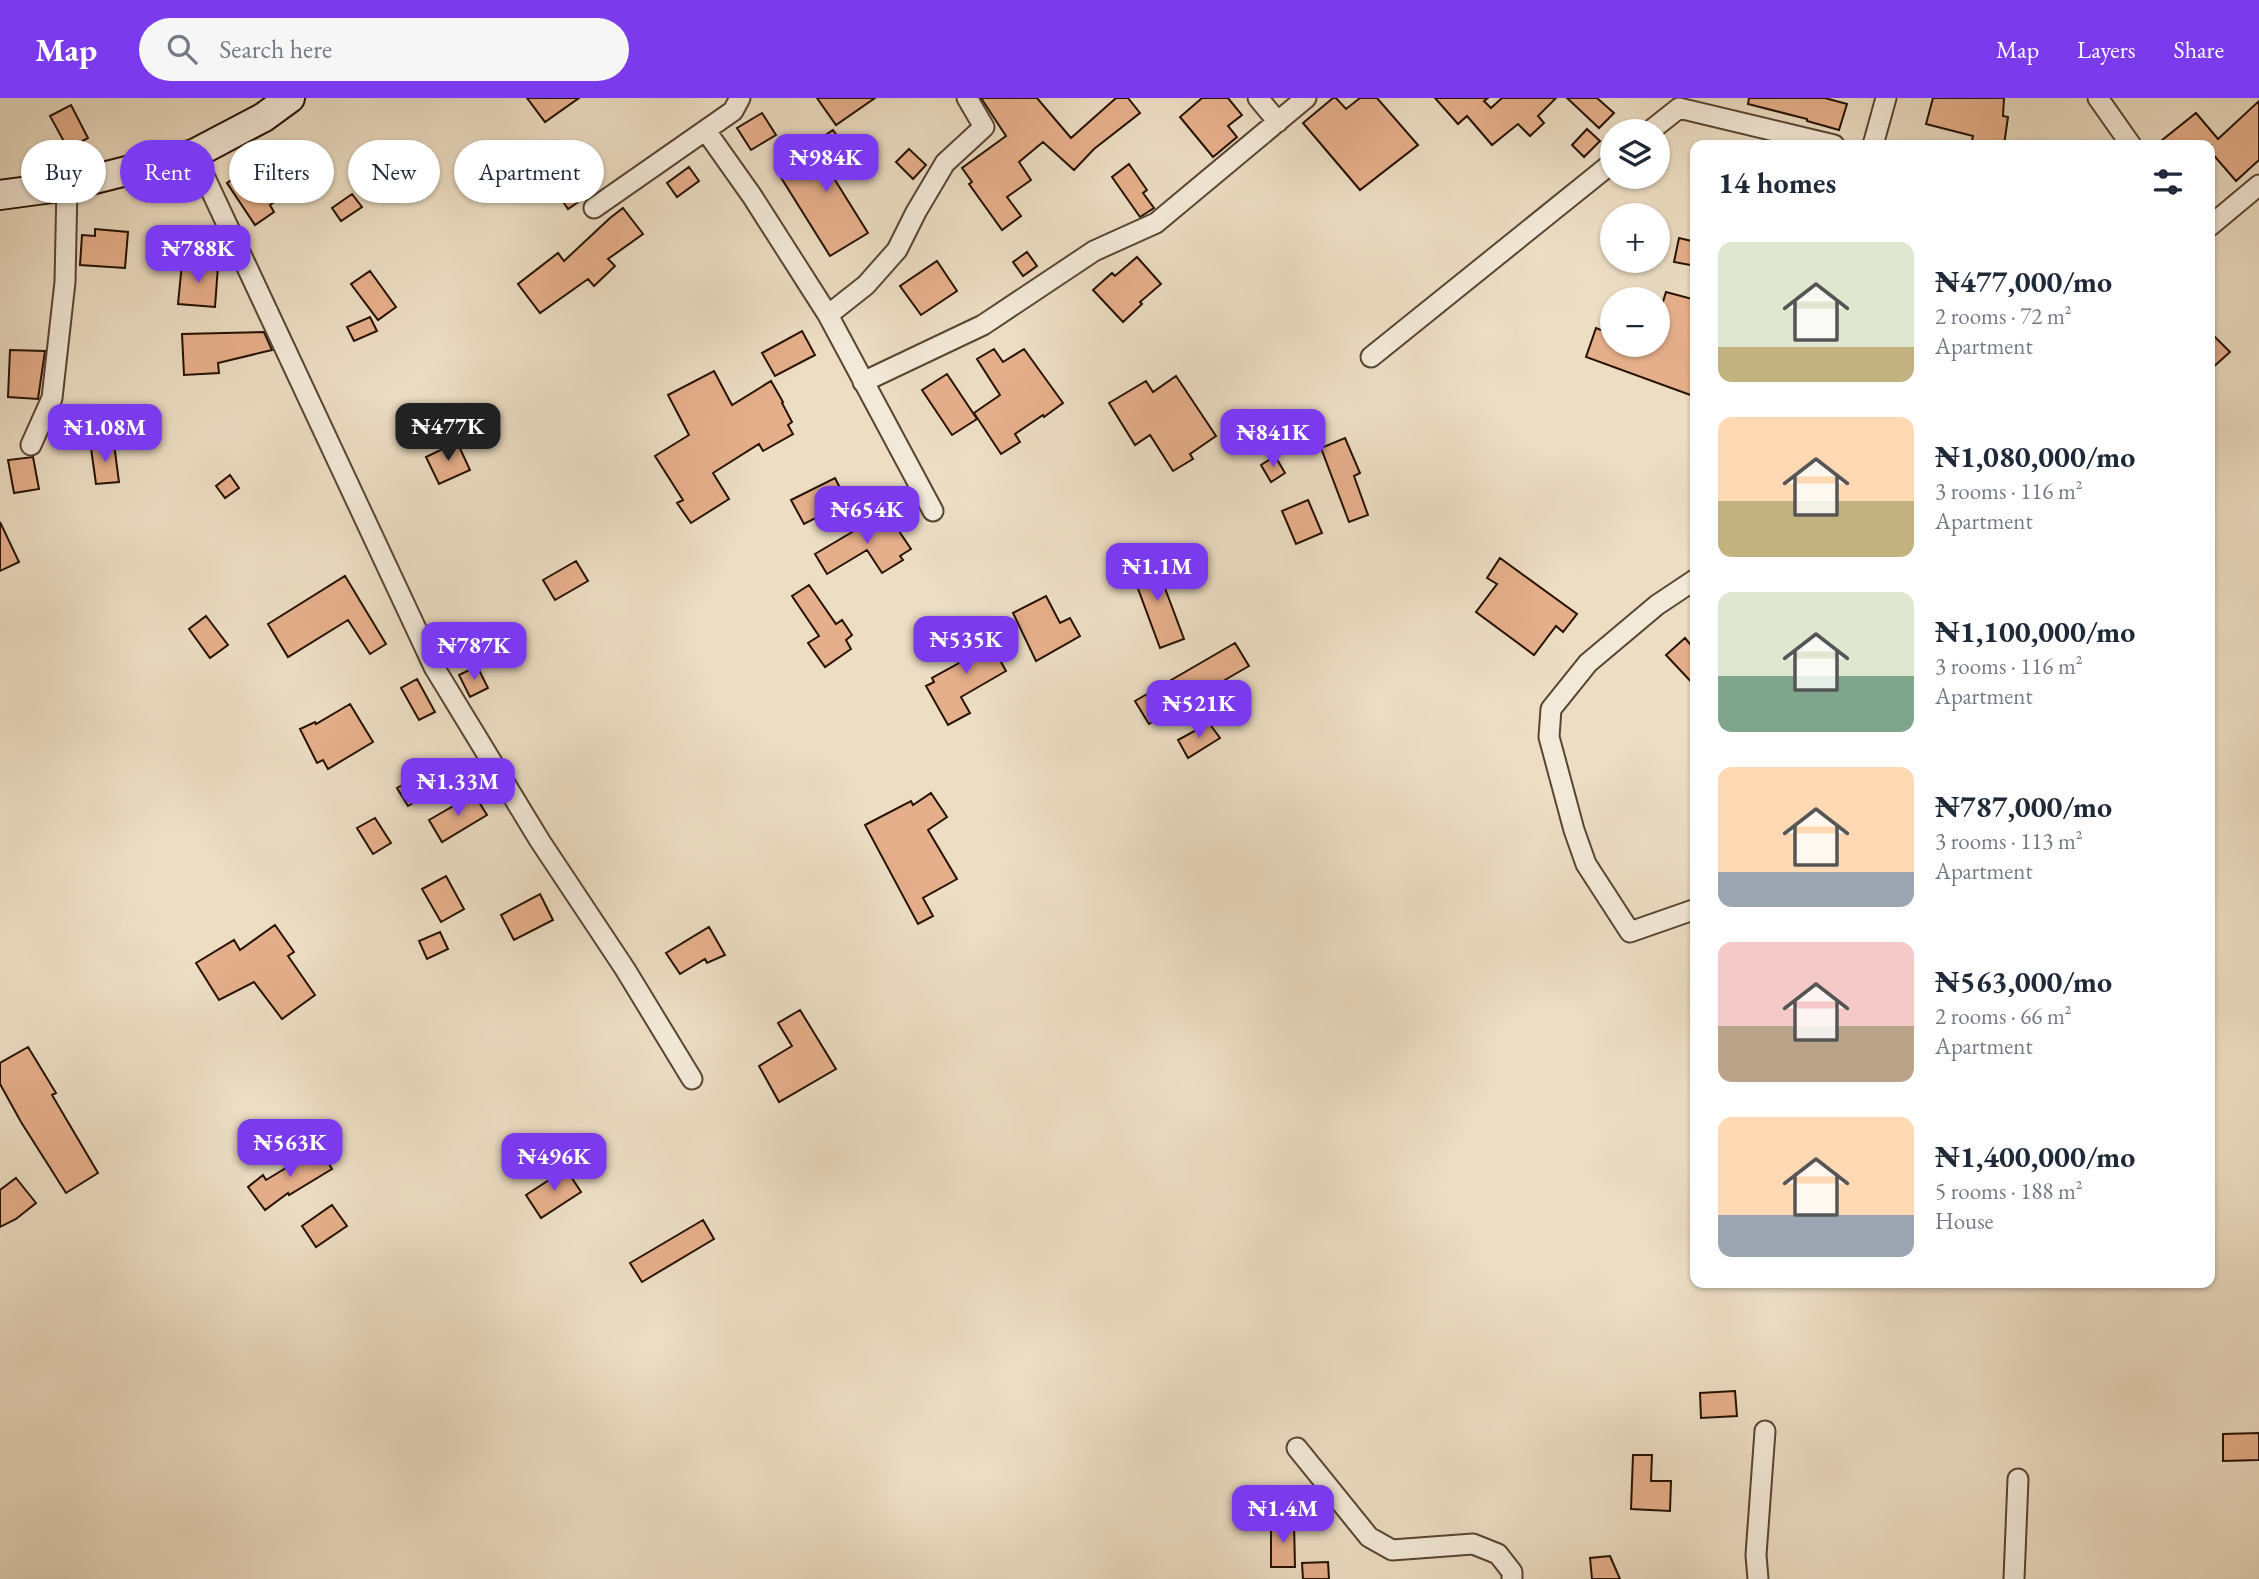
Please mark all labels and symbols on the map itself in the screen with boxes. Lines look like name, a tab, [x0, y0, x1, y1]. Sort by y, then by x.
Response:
pin: ₦984K	[777, 134, 875, 194]
pin: ₦788K	[149, 226, 247, 285]
pin: ₦1.08M	[48, 404, 162, 464]
pin: ₦477K	[399, 404, 497, 463]
pin: ₦841K	[1224, 410, 1322, 469]
pin: ₦654K	[818, 486, 916, 546]
pin: ₦1.1M	[1108, 544, 1206, 603]
pin: ₦535K	[917, 616, 1015, 676]
pin: ₦787K	[425, 622, 523, 682]
pin: ₦521K	[1150, 680, 1248, 740]
pin: ₦1.33M	[401, 758, 515, 818]
pin: ₦563K	[241, 1119, 339, 1179]
pin: ₦496K	[505, 1134, 603, 1193]
pin: ₦1.4M	[1234, 1486, 1332, 1545]

